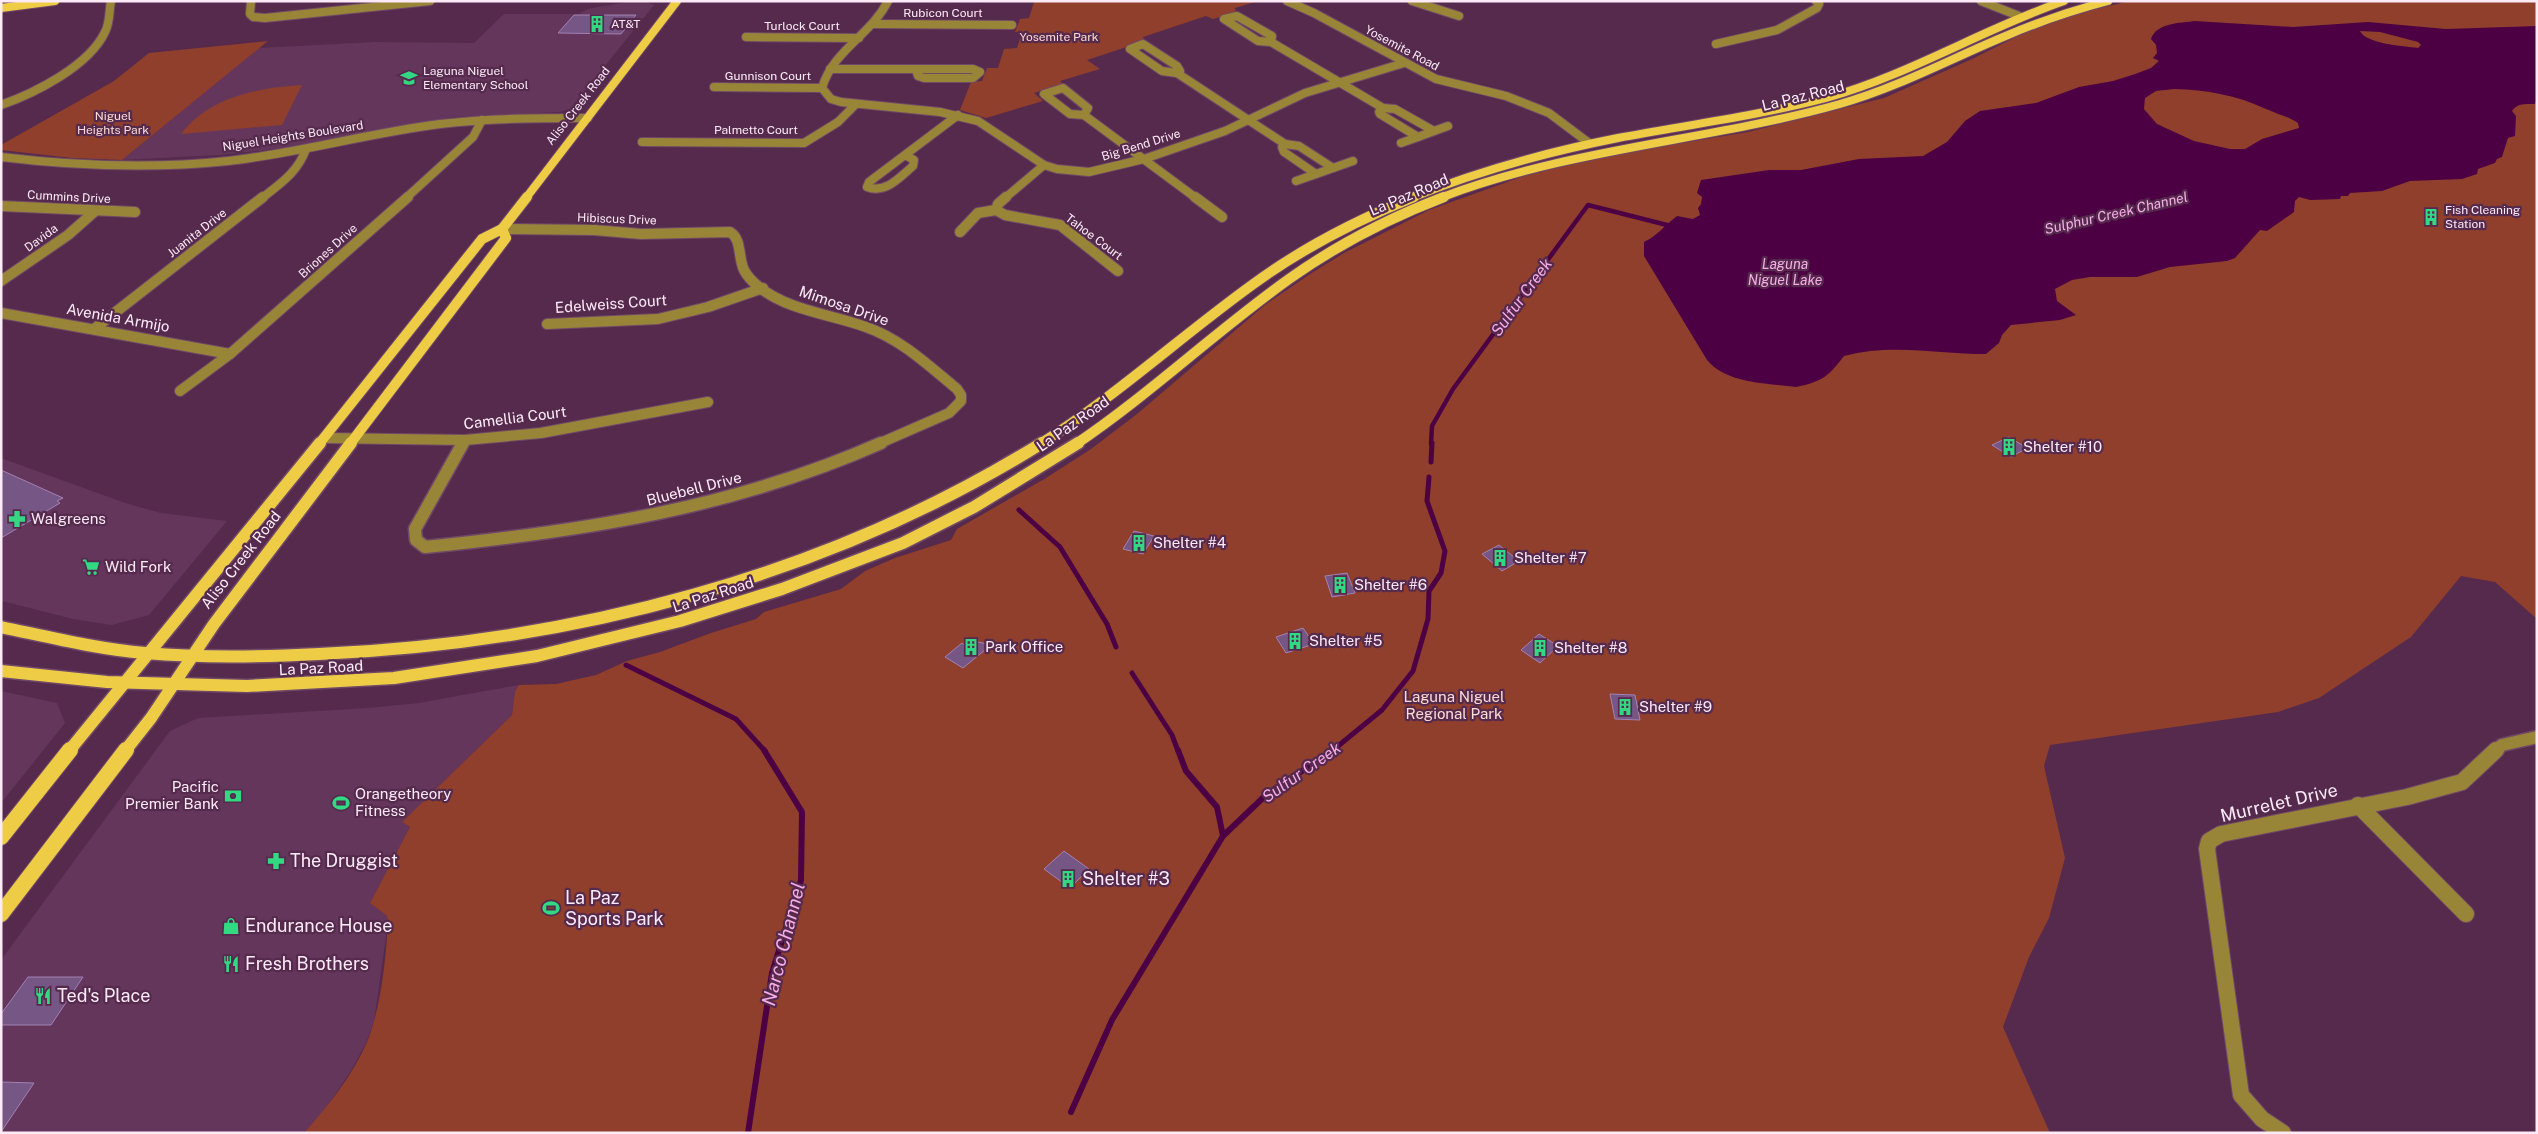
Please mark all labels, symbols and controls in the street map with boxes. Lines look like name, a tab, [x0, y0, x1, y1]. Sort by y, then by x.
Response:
street label: Rubicon Court	[903, 6, 983, 20]
building icon: AT&T	[587, 14, 607, 34]
place label: AT&T	[611, 17, 640, 31]
street label: Turlock Court	[764, 19, 840, 33]
street label: Yosemite Road	[1362, 23, 1442, 73]
park label: Yosemite Park	[1019, 30, 1099, 44]
place label: Laguna Niguel Elementary School	[423, 64, 529, 92]
street label: Aliso Creek Road	[543, 64, 613, 148]
school or university icon: Laguna Niguel Elementary School	[399, 68, 419, 88]
street label: Gunnison Court	[725, 69, 812, 83]
street label: La Paz Road	[1760, 77, 1846, 114]
park label: Niguel Heights Park	[77, 109, 149, 137]
street label: Niguel Heights Boulevard	[222, 118, 364, 154]
street label: Palmetto Court	[714, 123, 798, 137]
street label: Big Bend Drive	[1100, 126, 1182, 164]
street label: La Paz Road	[1367, 170, 1451, 219]
street label: Cummins Drive	[27, 188, 111, 206]
water label: Sulphur Creek Channel	[2043, 189, 2189, 237]
place label: Fish Cleaning Station	[2445, 203, 2520, 231]
street label: Juanita Drive	[165, 205, 229, 260]
building icon: Fish Cleaning Station	[2421, 207, 2441, 227]
street label: Hibiscus Drive	[577, 211, 657, 227]
street label: Tahoe Court	[1063, 211, 1125, 263]
street label: Davida	[22, 221, 60, 255]
street label: Briones Drive	[296, 221, 360, 281]
water label: Sulfur Creek	[1487, 254, 1556, 340]
water label: Laguna Niguel Lake	[1748, 256, 1823, 288]
street label: Mimosa Drive	[797, 282, 891, 329]
street label: Edelweiss Court	[554, 291, 668, 316]
street label: Avenida Armijo	[65, 300, 171, 335]
street label: La Paz Road	[1033, 392, 1112, 455]
street label: Camellia Court	[463, 403, 567, 432]
building icon: Shelter #10	[1999, 437, 2019, 457]
place label: Shelter #10	[2023, 438, 2102, 455]
street label: Bluebell Drive	[645, 468, 743, 509]
street label: Aliso Creek Road	[197, 508, 284, 612]
pharmacy icon: Walgreens	[7, 509, 27, 529]
place label: Walgreens	[31, 510, 106, 527]
building icon: Shelter #4	[1129, 533, 1149, 553]
place label: Shelter #4	[1153, 534, 1226, 551]
building icon: Shelter #7	[1490, 548, 1510, 568]
place label: Shelter #7	[1514, 549, 1587, 566]
supermarket icon: Wild Fork	[81, 557, 101, 577]
place label: Wild Fork	[105, 558, 171, 575]
street label: La Paz Road	[670, 573, 756, 616]
building icon: Shelter #6	[1330, 575, 1350, 595]
place label: Shelter #6	[1354, 576, 1427, 593]
building icon: Shelter #5	[1285, 631, 1305, 651]
place label: Shelter #5	[1309, 632, 1382, 649]
building icon: Park Office	[961, 637, 981, 657]
place label: Park Office	[985, 638, 1063, 655]
building icon: Shelter #8	[1530, 638, 1550, 658]
place label: Shelter #8	[1554, 639, 1628, 656]
street label: La Paz Road	[278, 657, 364, 678]
park label: Laguna Niguel Regional Park	[1403, 688, 1505, 722]
building icon: Shelter #9	[1615, 697, 1635, 717]
place label: Shelter #9	[1639, 698, 1712, 715]
water label: Sulfur Creek	[1258, 738, 1345, 806]
place label: Pacific Premier Bank	[125, 778, 219, 812]
street label: Murrelet Drive	[2218, 779, 2340, 826]
place label: Orangetheory Fitness	[355, 785, 451, 819]
bank icon: Pacific Premier Bank	[223, 786, 243, 806]
sports icon: Orangetheory Fitness	[331, 793, 351, 813]
place label: The Druggist	[290, 850, 398, 871]
pharmacy icon: The Druggist	[266, 851, 286, 871]
place label: Shelter #3	[1082, 868, 1170, 889]
building icon: Shelter #3	[1058, 869, 1078, 889]
water label: Narco Channel	[757, 880, 809, 1008]
place label: La Paz Sports Park	[565, 887, 664, 929]
sports icon: La Paz Sports Park	[541, 898, 561, 918]
place label: Endurance House	[245, 915, 392, 936]
shop icon: Endurance House	[221, 916, 241, 936]
place label: Fresh Brothers	[245, 953, 369, 974]
restaurant icon: Fresh Brothers	[221, 954, 241, 974]
place label: Ted's Place	[57, 985, 150, 1006]
restaurant icon: Ted's Place	[33, 986, 53, 1006]

